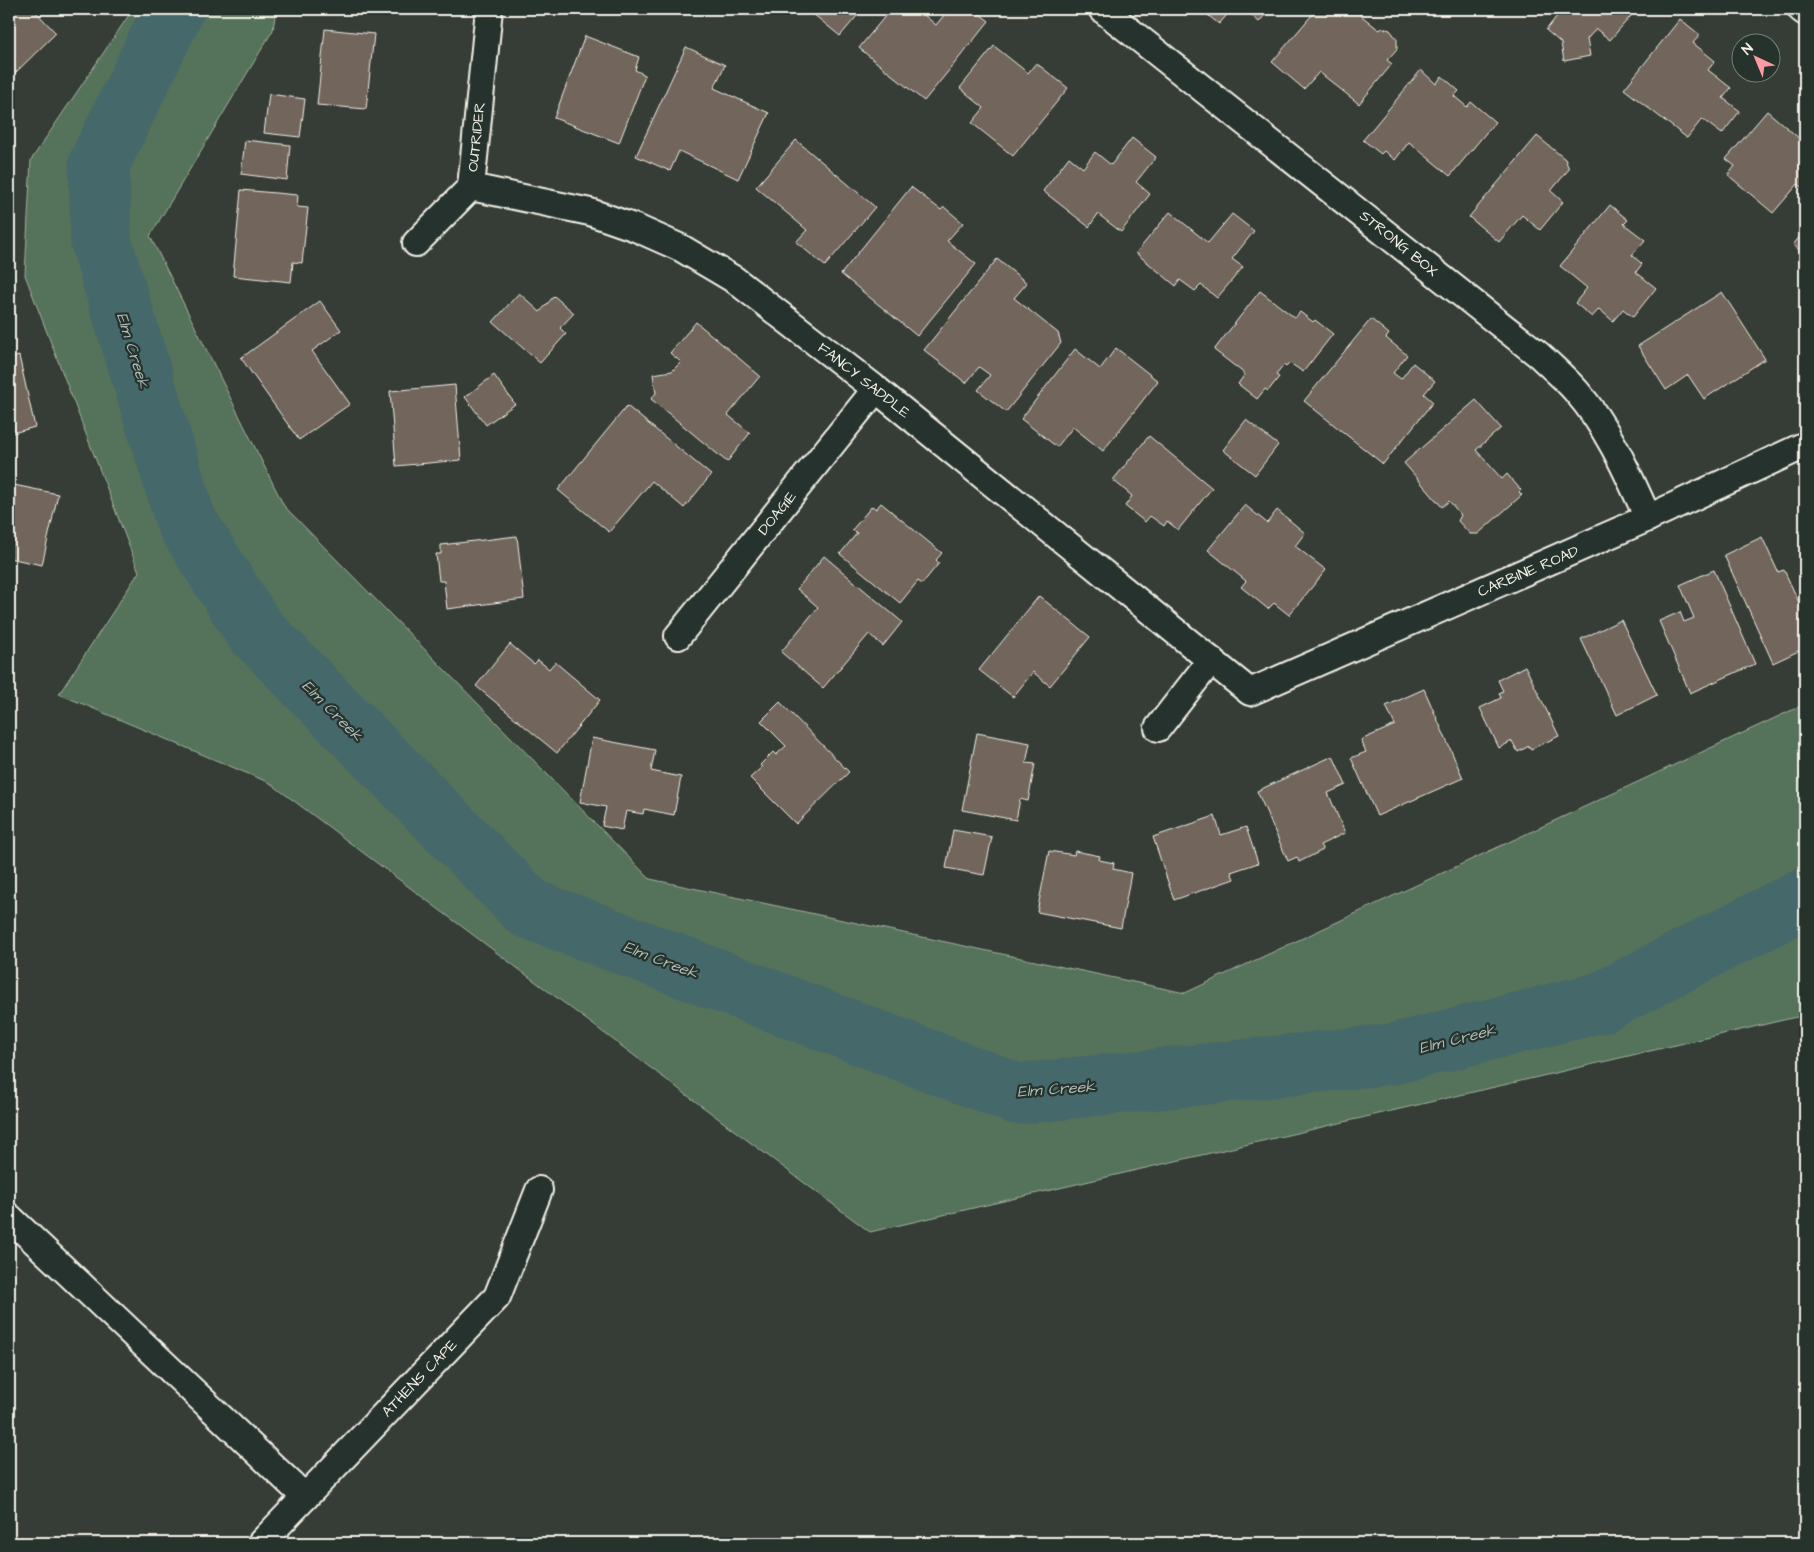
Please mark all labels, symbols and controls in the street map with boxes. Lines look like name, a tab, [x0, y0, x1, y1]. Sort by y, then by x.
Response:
north arrow	[1732, 32, 1782, 82]
text: N	[1738, 39, 1758, 60]
street label: OUTRIDER	[462, 101, 491, 173]
street label: STRONG BOX	[1355, 205, 1442, 282]
water label: Elm Creek	[111, 310, 155, 392]
street label: FANCY SADDLE	[813, 338, 914, 423]
street label: DOAGIE	[753, 487, 802, 540]
street label: CARBINE ROAD	[1474, 541, 1582, 602]
water label: Elm Creek	[297, 675, 369, 747]
water label: Elm Creek	[620, 936, 702, 985]
water label: Elm Creek	[1417, 1019, 1499, 1059]
water label: Elm Creek	[1016, 1075, 1097, 1103]
street label: ATHENS CAPE	[377, 1335, 462, 1422]

